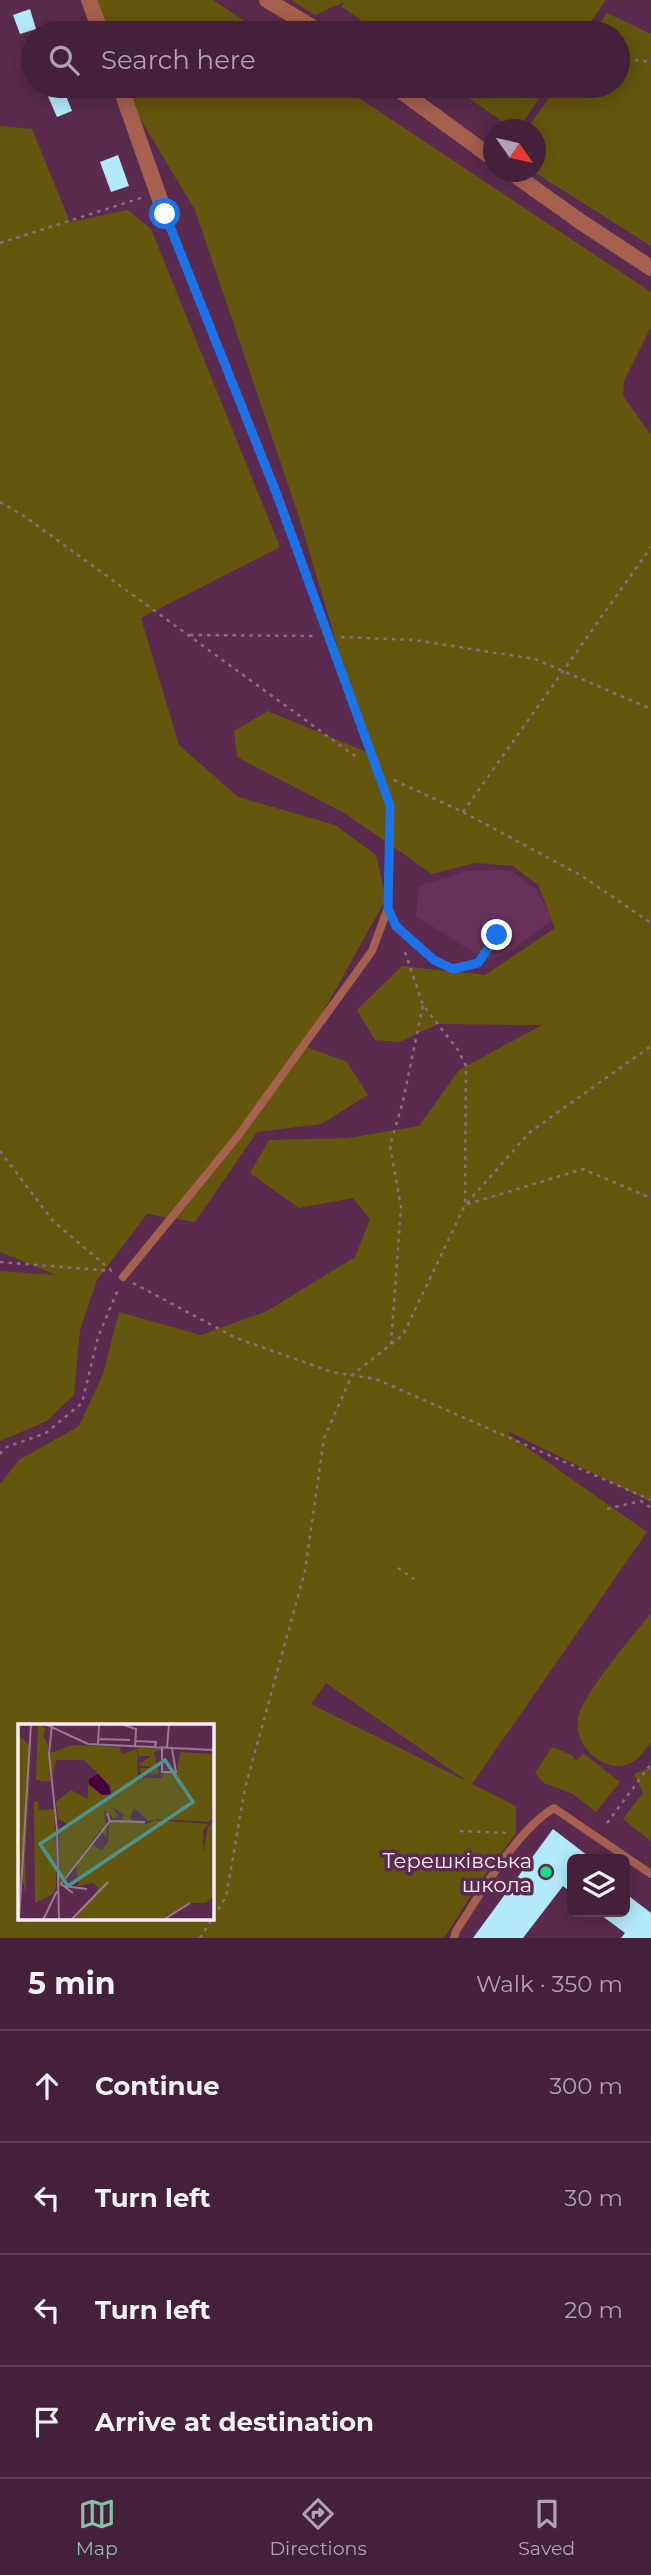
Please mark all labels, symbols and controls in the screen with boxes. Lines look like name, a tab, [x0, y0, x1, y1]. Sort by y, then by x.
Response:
search box	[21, 21, 630, 98]
icon: search	[45, 41, 83, 79]
text: Search here	[101, 44, 256, 76]
north arrow	[483, 119, 546, 182]
route start	[149, 198, 180, 229]
route end	[481, 919, 512, 950]
inset map	[18, 1724, 214, 1920]
place label: Терешківська школа	[382, 1848, 532, 1897]
map controls	[567, 1854, 630, 1917]
button: layers	[567, 1854, 630, 1917]
marker: Терешківська школа	[538, 1864, 554, 1880]
text: 5 min	[28, 1965, 116, 2002]
text: Walk · 350 m	[476, 1970, 623, 1998]
icon: ahead	[28, 2067, 66, 2105]
text: Continue	[95, 2070, 220, 2102]
text: 300 m	[549, 2072, 623, 2100]
icon: left	[28, 2179, 66, 2217]
text: Turn left	[95, 2182, 211, 2214]
text: 30 m	[564, 2184, 623, 2212]
icon: left	[28, 2291, 66, 2329]
text: Turn left	[95, 2294, 211, 2326]
text: 20 m	[564, 2296, 623, 2324]
icon: arrive	[28, 2403, 66, 2441]
text: Arrive at destination	[95, 2406, 374, 2438]
tab: Map	[76, 2495, 118, 2560]
tab: Directions	[269, 2495, 367, 2560]
tab: Saved	[518, 2495, 575, 2560]

